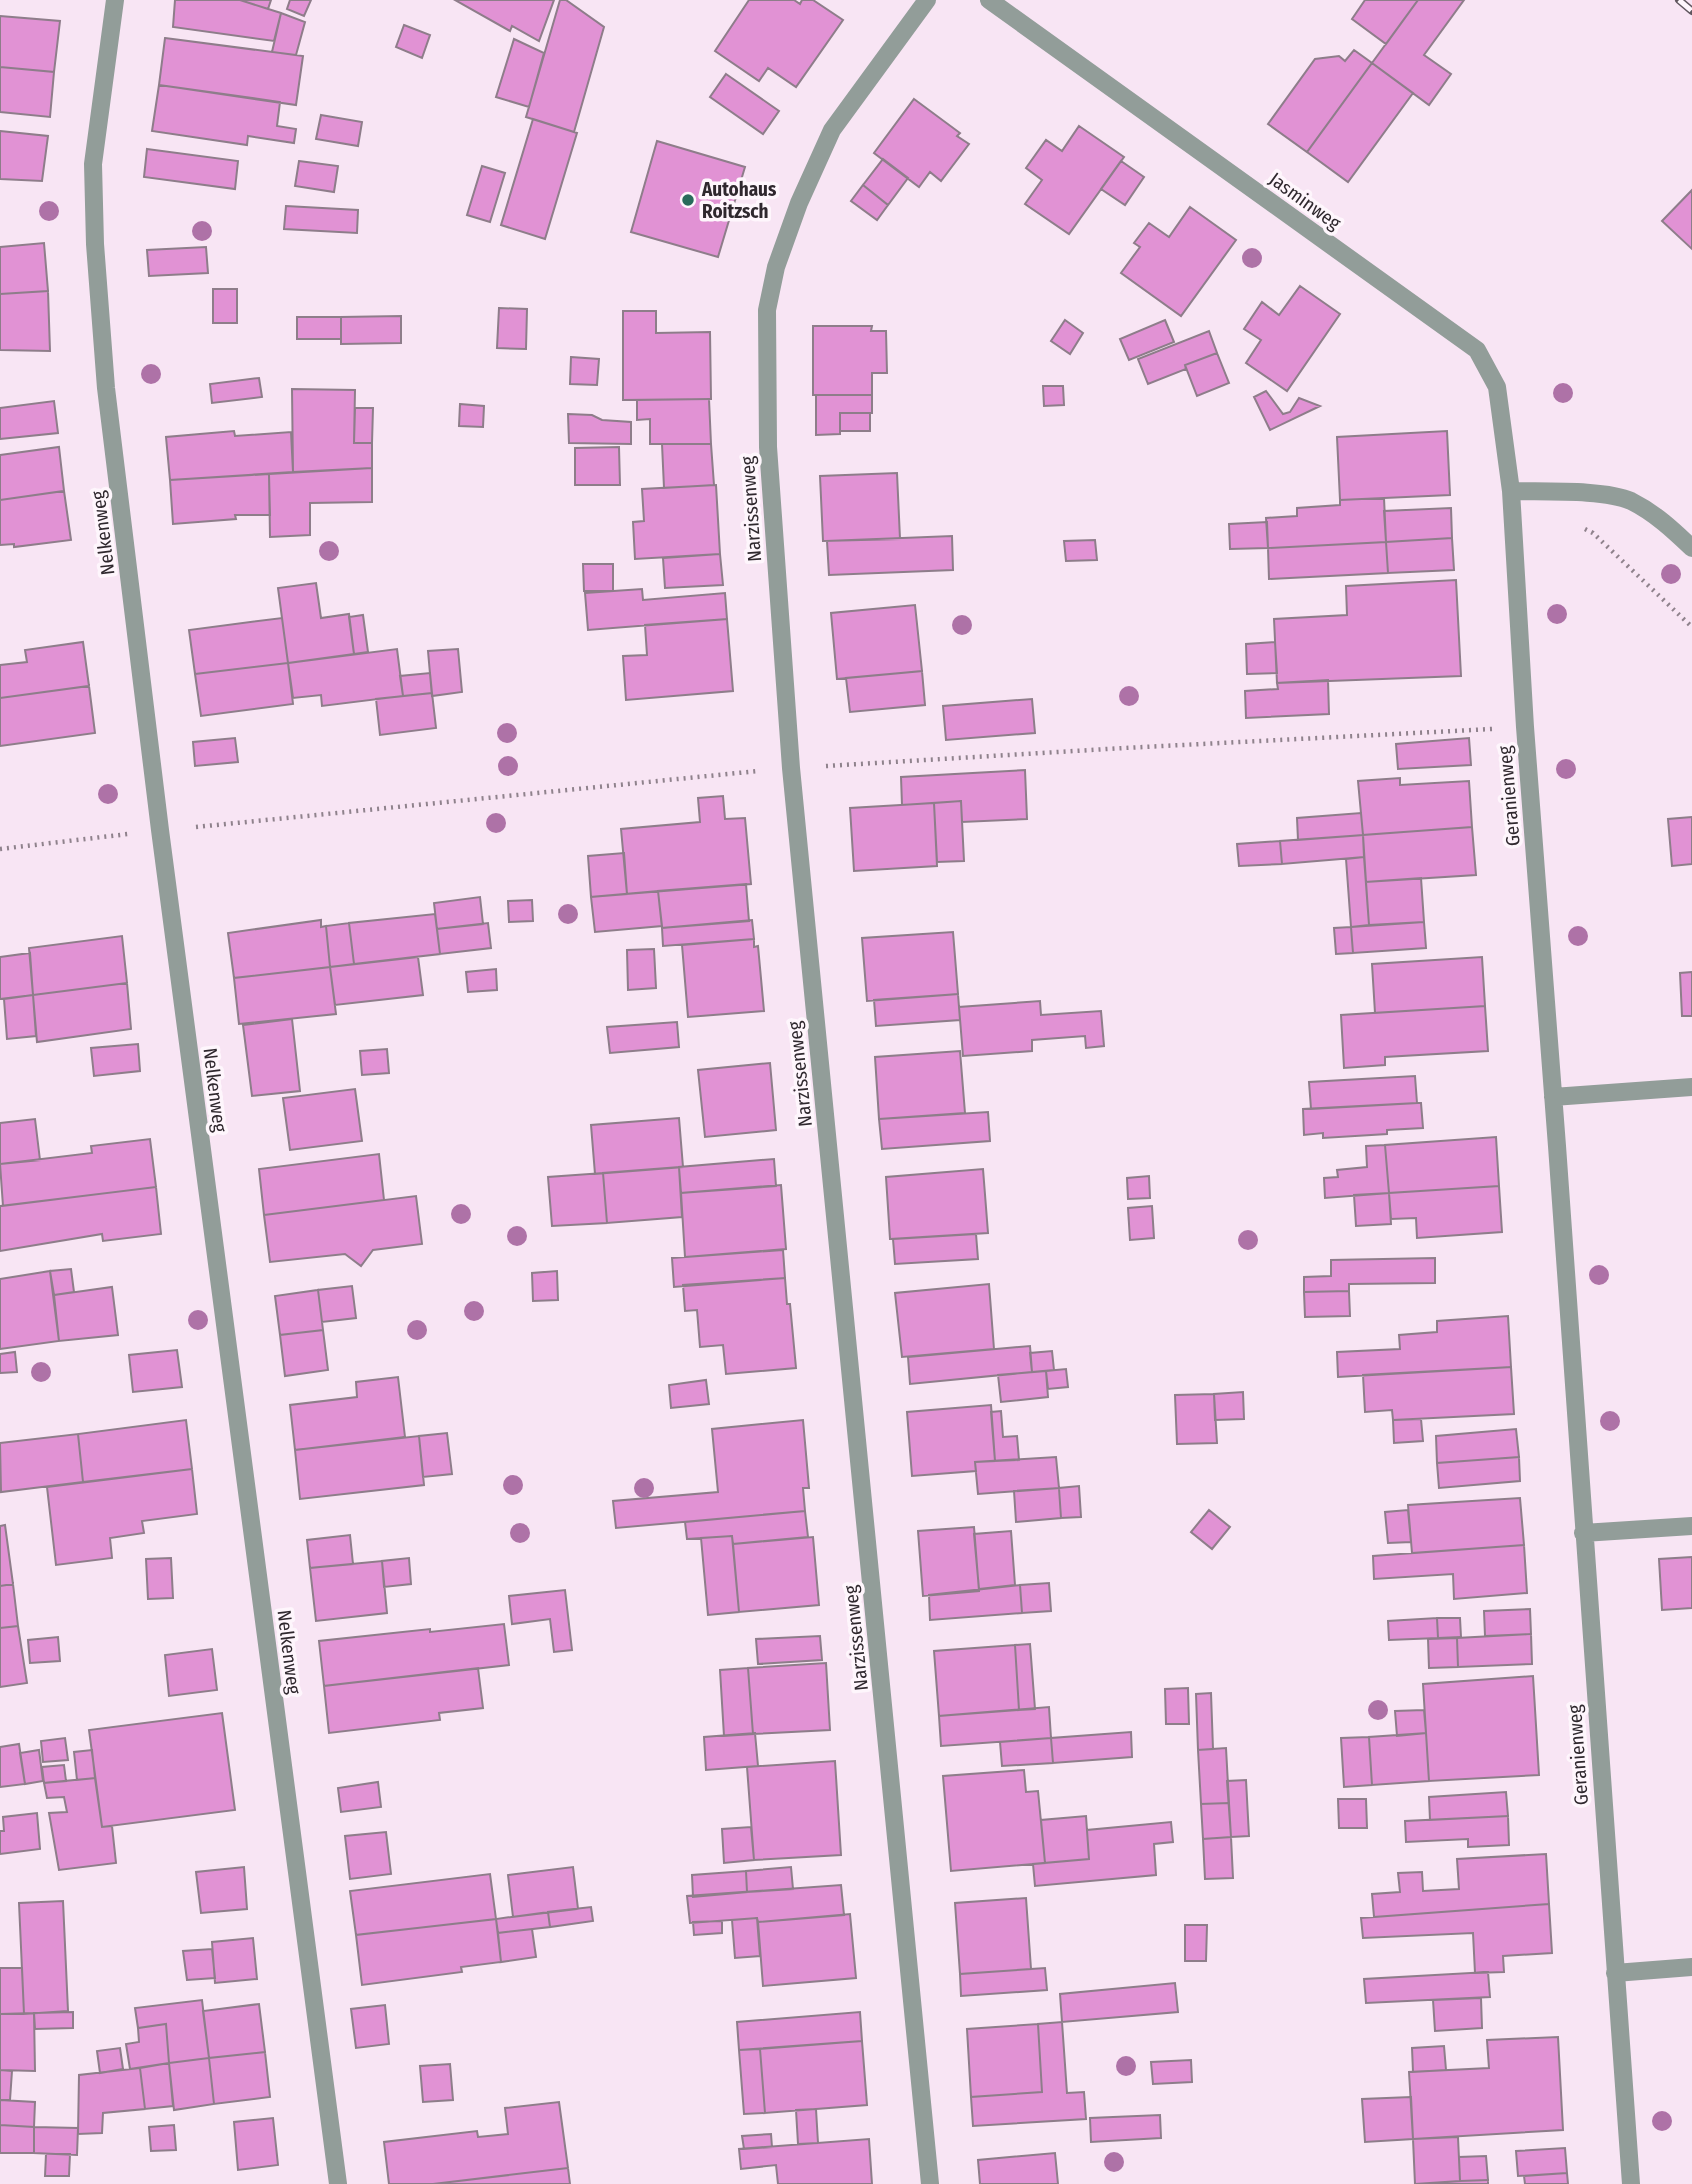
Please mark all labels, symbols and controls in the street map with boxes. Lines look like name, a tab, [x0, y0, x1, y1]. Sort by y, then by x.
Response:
street label: Jasminweg	[1265, 167, 1345, 235]
place label: Autohaus Roitzsch	[701, 178, 777, 223]
marker: Autohaus Roitzsch	[680, 192, 696, 208]
street label: Narzissenweg	[736, 455, 766, 563]
street label: Nelkenweg	[86, 489, 120, 576]
street label: Geranienweg	[1493, 745, 1525, 847]
street label: Narzissenweg	[783, 1020, 817, 1128]
street label: Nelkenweg	[198, 1047, 232, 1134]
street label: Narzissenweg	[839, 1584, 873, 1692]
street label: Nelkenweg	[272, 1609, 306, 1696]
street label: Geranienweg	[1563, 1704, 1593, 1806]

